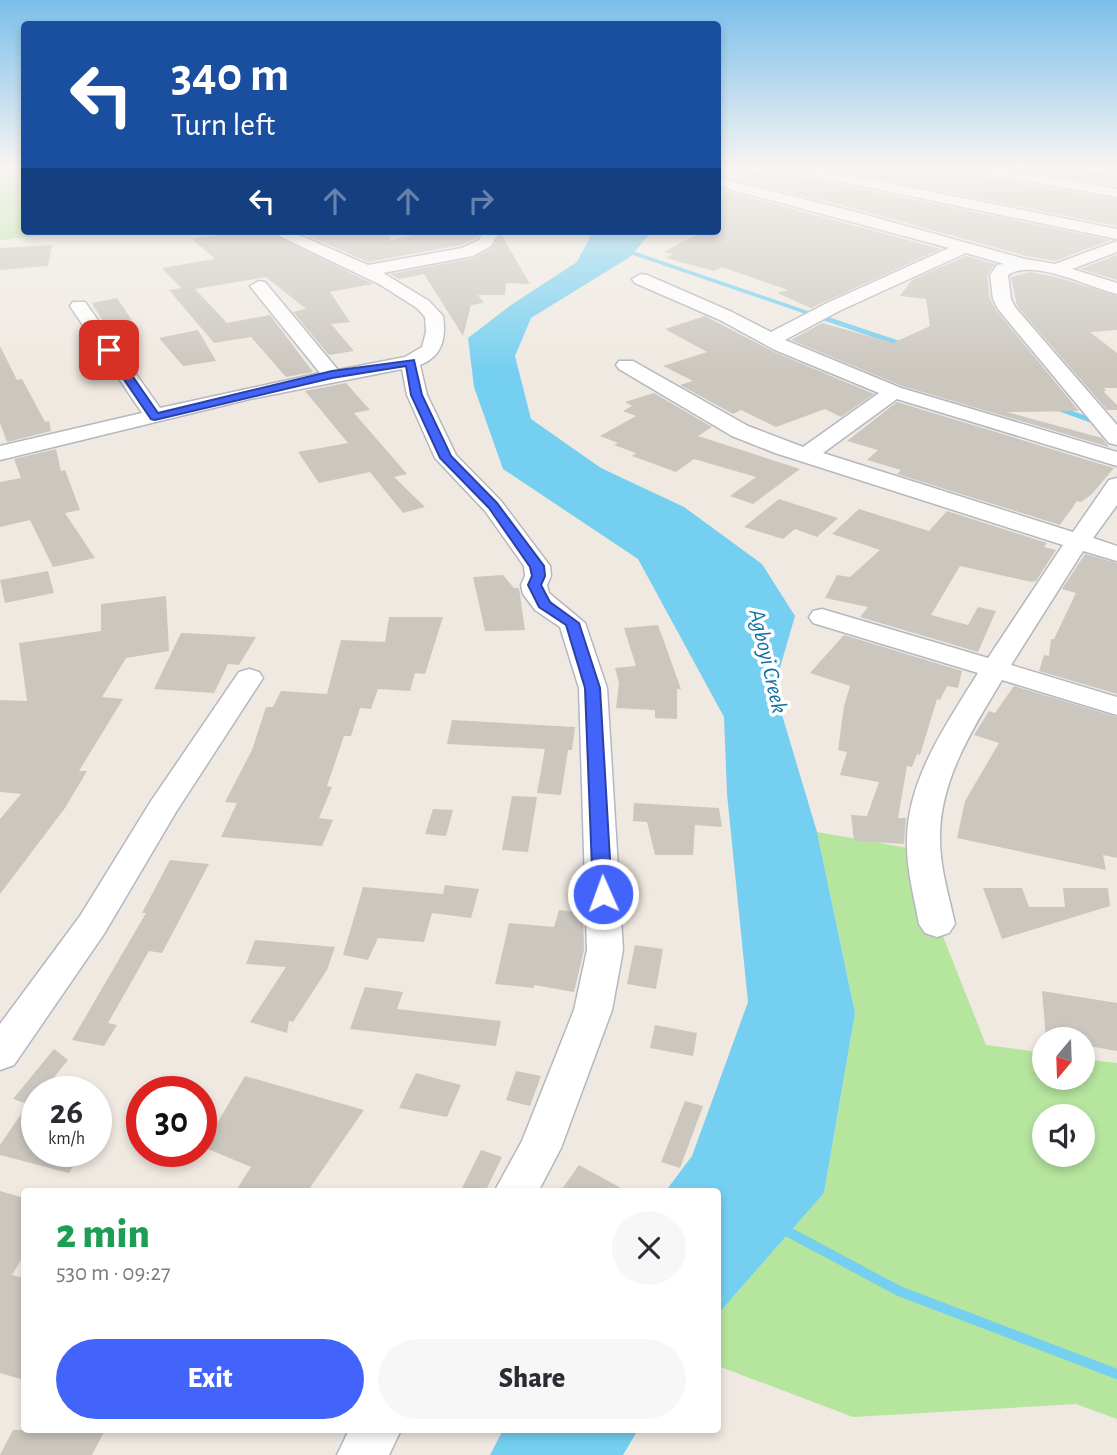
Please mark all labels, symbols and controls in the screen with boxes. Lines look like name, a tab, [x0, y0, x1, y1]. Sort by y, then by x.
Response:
icon: left	[56, 49, 147, 140]
text: 340 m	[171, 51, 289, 100]
text: Turn left	[171, 109, 275, 141]
icon: left	[243, 182, 281, 220]
icon: ahead	[316, 182, 354, 220]
icon: ahead	[389, 182, 427, 220]
icon: right	[462, 182, 500, 220]
pin	[79, 320, 139, 380]
icon: arrive	[90, 331, 128, 369]
water label: Agboyi Creek	[744, 606, 791, 716]
position arrow	[566, 857, 640, 931]
north arrow	[1032, 1027, 1096, 1090]
map controls	[1032, 1027, 1095, 1167]
speed limit sign: 30	[126, 1076, 217, 1167]
text: 26	[50, 1095, 83, 1130]
button: sound	[1032, 1104, 1095, 1167]
text: km/h	[48, 1130, 85, 1148]
button: close	[612, 1211, 686, 1285]
text: 2 min	[56, 1213, 150, 1255]
text: 530 m · 09:27	[56, 1262, 171, 1285]
button: Exit	[56, 1339, 364, 1419]
button: Share	[378, 1339, 686, 1419]

